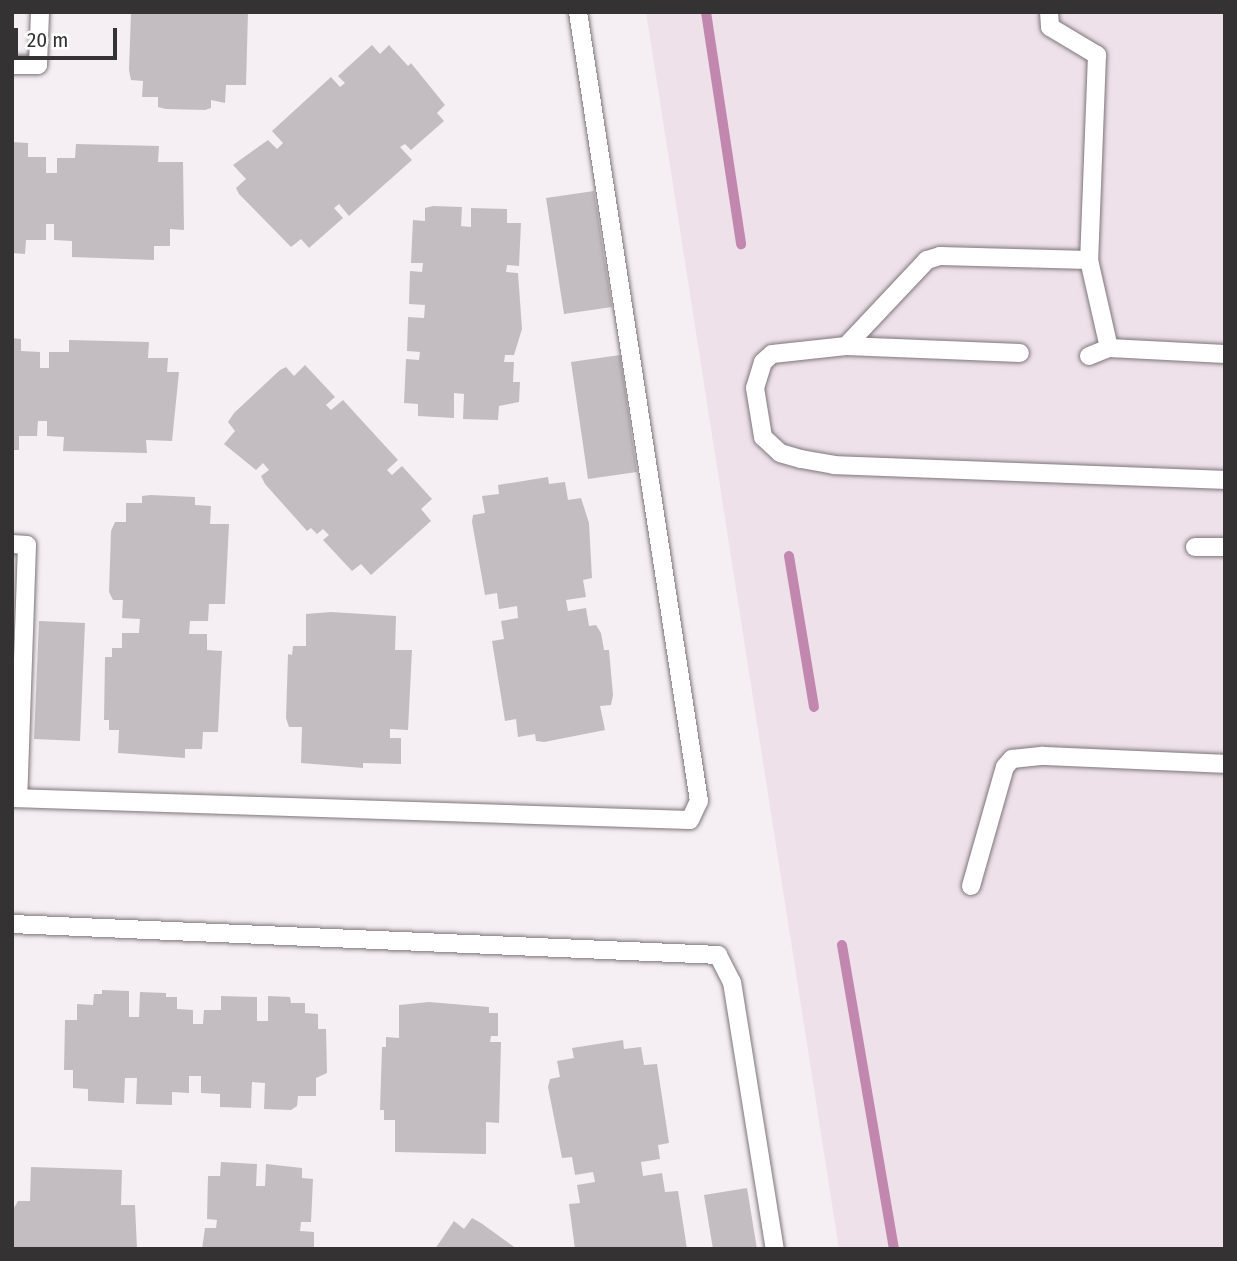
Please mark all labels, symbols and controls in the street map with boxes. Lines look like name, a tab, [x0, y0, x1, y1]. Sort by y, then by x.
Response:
scale bar	[18, 14, 121, 58]
text: 20 m	[27, 27, 68, 53]

